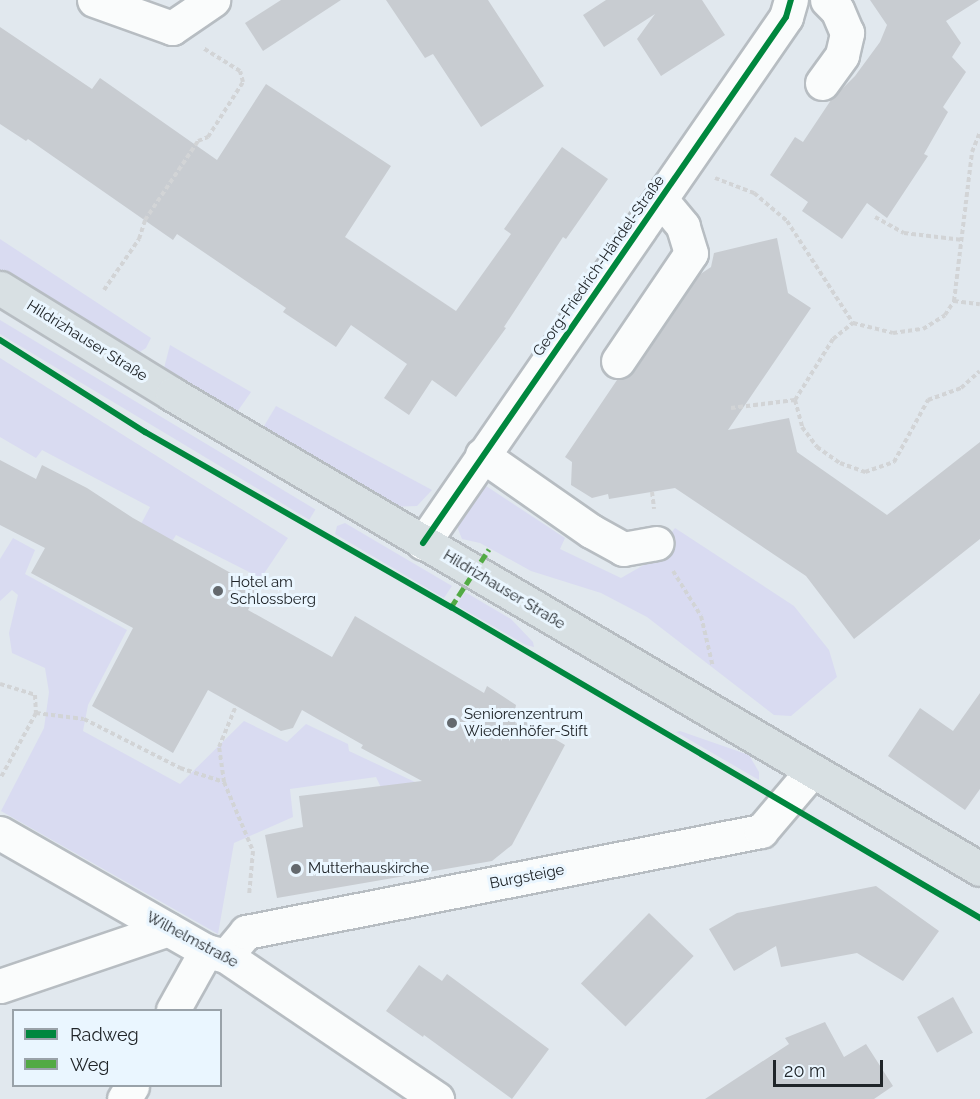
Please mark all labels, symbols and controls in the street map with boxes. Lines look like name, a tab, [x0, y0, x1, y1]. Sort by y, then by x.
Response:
street label: Georg-Friedrich-Händel-Straße	[530, 172, 668, 360]
street label: Hildrizhauser Straße	[23, 297, 151, 385]
street label: Hildrizhauser Straße	[440, 546, 568, 634]
place label: Hotel am Schlossberg	[230, 573, 316, 608]
marker: Hotel am Schlossberg	[211, 584, 225, 598]
place label: Seniorenzentrum Wiedenhöfer-Stift	[464, 705, 588, 740]
marker: Seniorenzentrum Wiedenhöfer-Stift	[445, 716, 459, 730]
place label: Mutterhauskirche	[308, 860, 429, 878]
street label: Burgsteige	[488, 861, 566, 893]
marker: Mutterhauskirche	[289, 862, 303, 876]
street label: Wilhelmstraße	[143, 908, 241, 972]
legend	[12, 1009, 222, 1087]
text: Radweg	[70, 1024, 139, 1045]
scale bar	[776, 1048, 886, 1086]
text: Weg	[70, 1054, 109, 1075]
text: 20 m	[784, 1060, 826, 1081]

